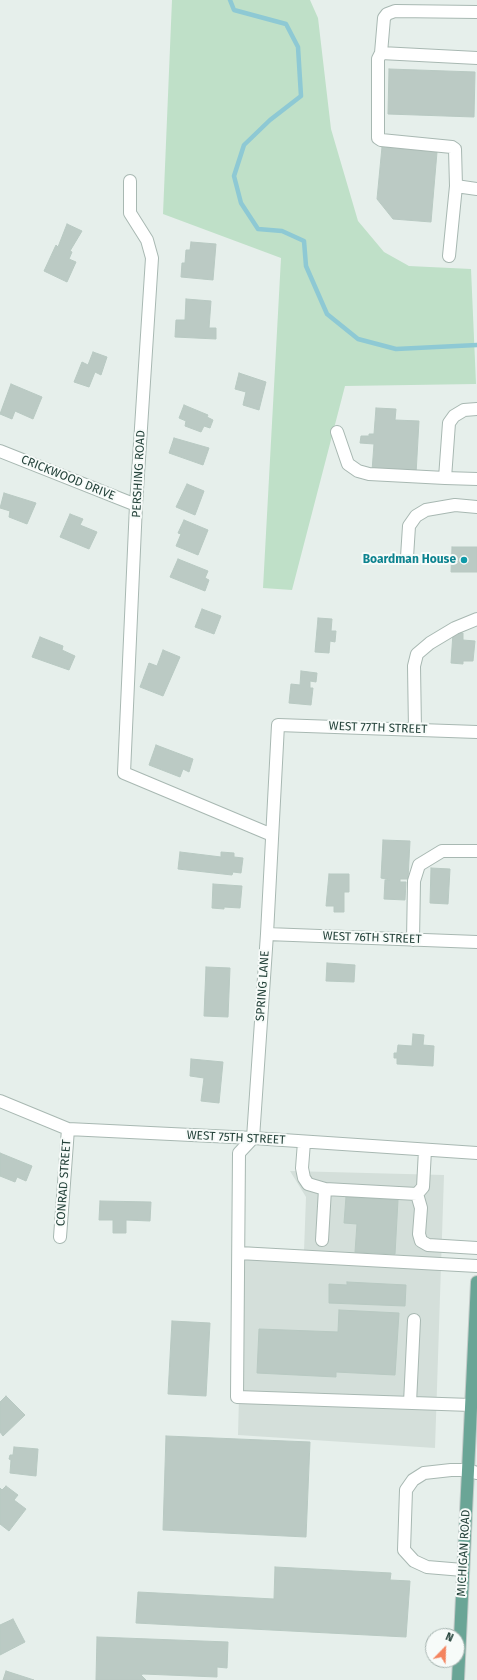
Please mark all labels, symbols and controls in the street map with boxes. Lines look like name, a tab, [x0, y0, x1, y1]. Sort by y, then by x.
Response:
street label: PERSHING ROAD	[130, 430, 148, 518]
street label: CRICKWOOD DRIVE	[19, 453, 117, 503]
place label: Boardman House	[363, 553, 456, 567]
marker: Boardman House	[459, 555, 469, 565]
street label: WEST 77TH STREET	[328, 719, 428, 737]
street label: WEST 76TH STREET	[322, 929, 422, 947]
street label: SPRING LANE	[253, 950, 273, 1022]
street label: WEST 75TH STREET	[186, 1128, 286, 1148]
street label: CONRAD STREET	[54, 1139, 74, 1227]
street label: MICHIGAN ROAD	[455, 1509, 473, 1597]
north arrow	[425, 1628, 465, 1668]
text: N	[444, 1630, 455, 1645]

